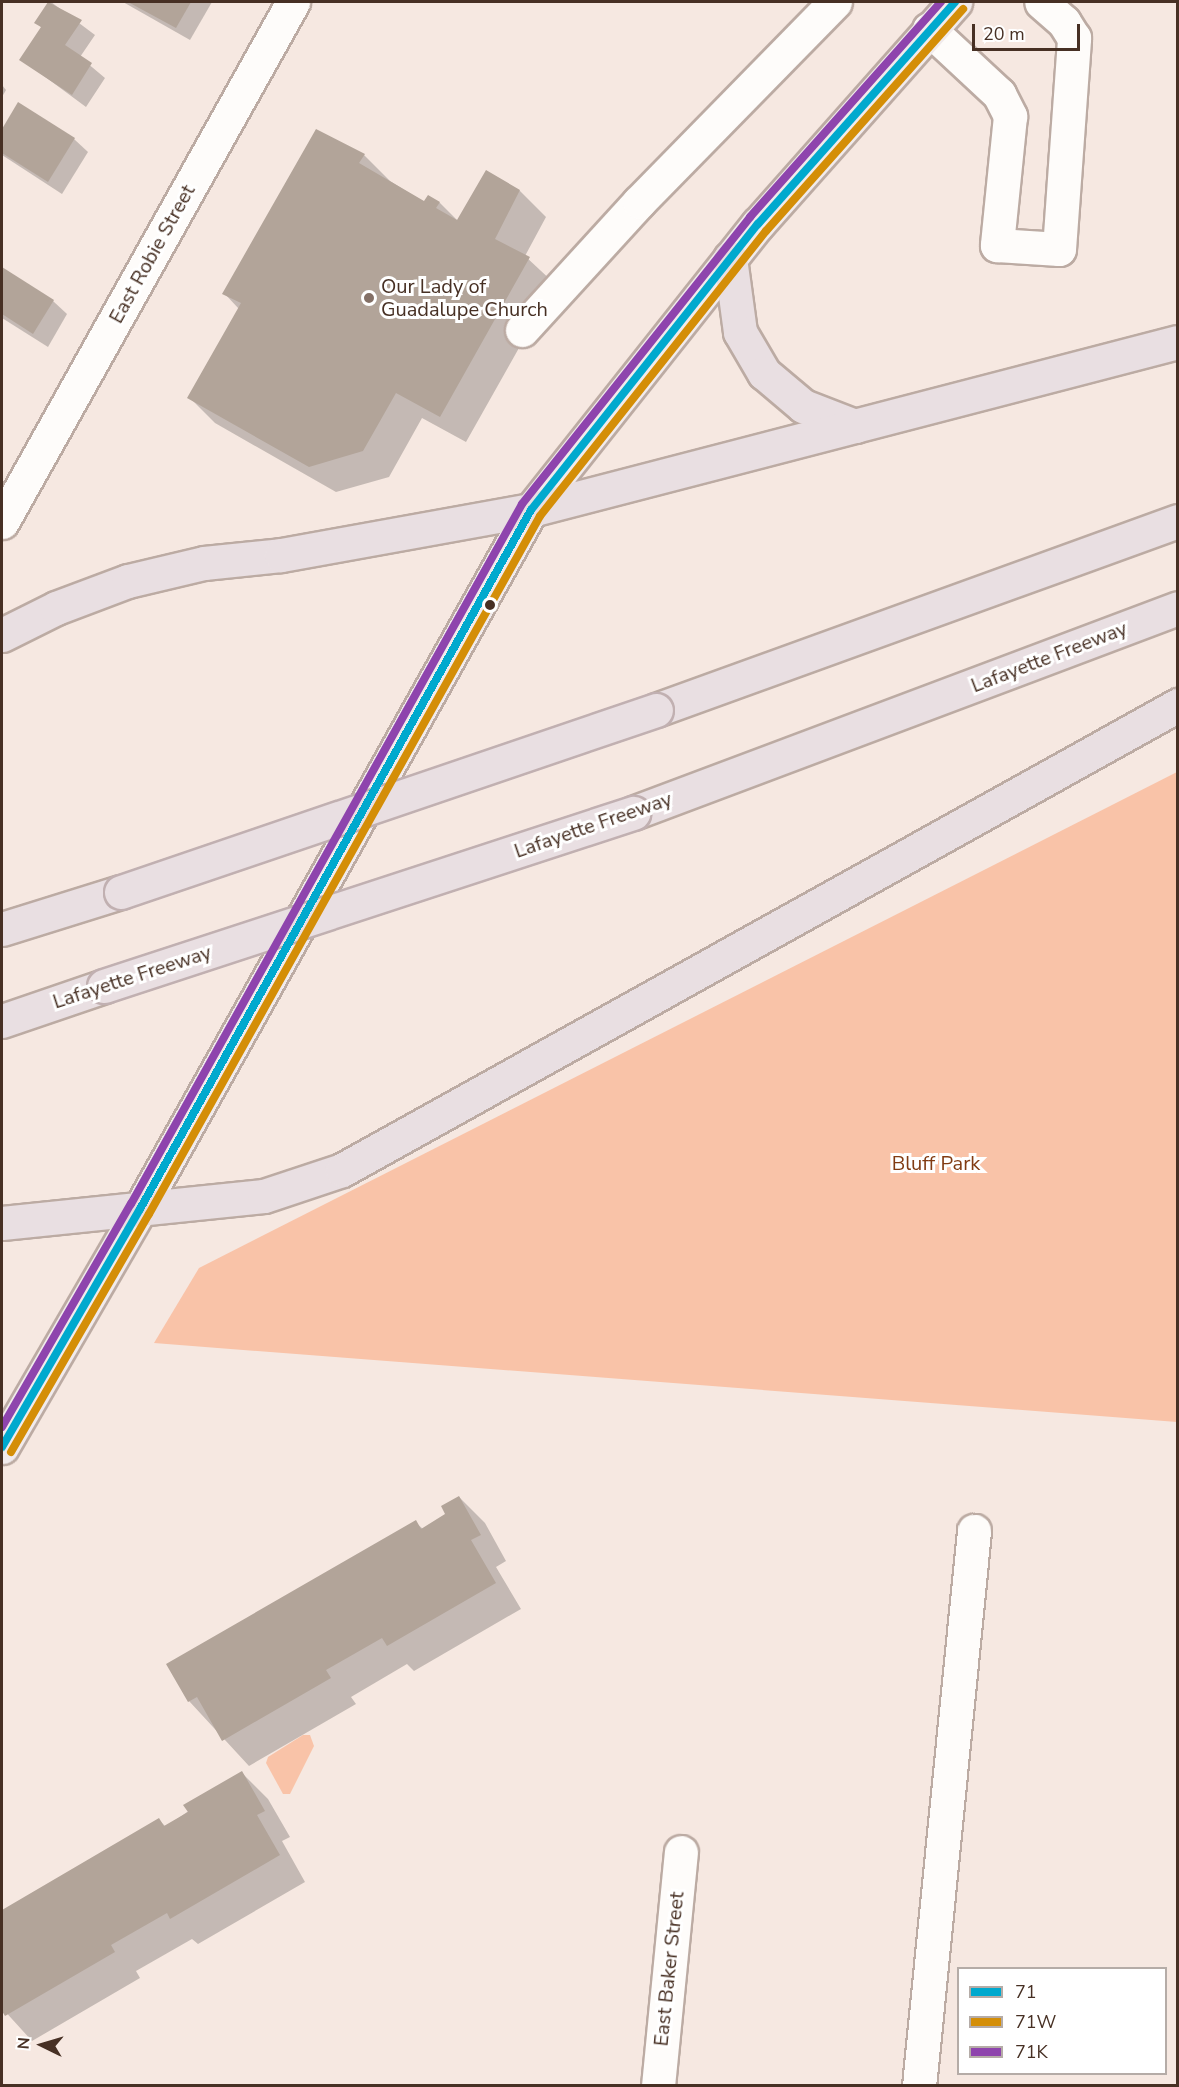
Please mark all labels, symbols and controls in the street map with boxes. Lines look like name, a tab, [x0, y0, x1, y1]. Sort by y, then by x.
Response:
scale bar	[975, 12, 1083, 50]
text: 20 m	[983, 22, 1025, 46]
street label: East Robie Street	[104, 181, 200, 327]
place label: Our Lady of Guadalupe Church	[381, 274, 548, 321]
marker: Our Lady of Guadalupe Church	[362, 291, 376, 305]
unlabelled marker	[484, 599, 496, 611]
street label: Lafayette Freeway	[968, 616, 1130, 698]
street label: Lafayette Freeway	[511, 787, 675, 863]
street label: Lafayette Freeway	[50, 940, 214, 1014]
park label: Bluff Park	[892, 1151, 980, 1175]
street label: East Baker Street	[649, 1891, 689, 2047]
legend	[957, 1967, 1167, 2075]
text: 71	[1015, 1980, 1037, 2004]
text: 71W	[1015, 2010, 1056, 2034]
north arrow	[12, 2015, 72, 2075]
text: N	[13, 2037, 36, 2050]
text: 71K	[1015, 2040, 1048, 2064]

